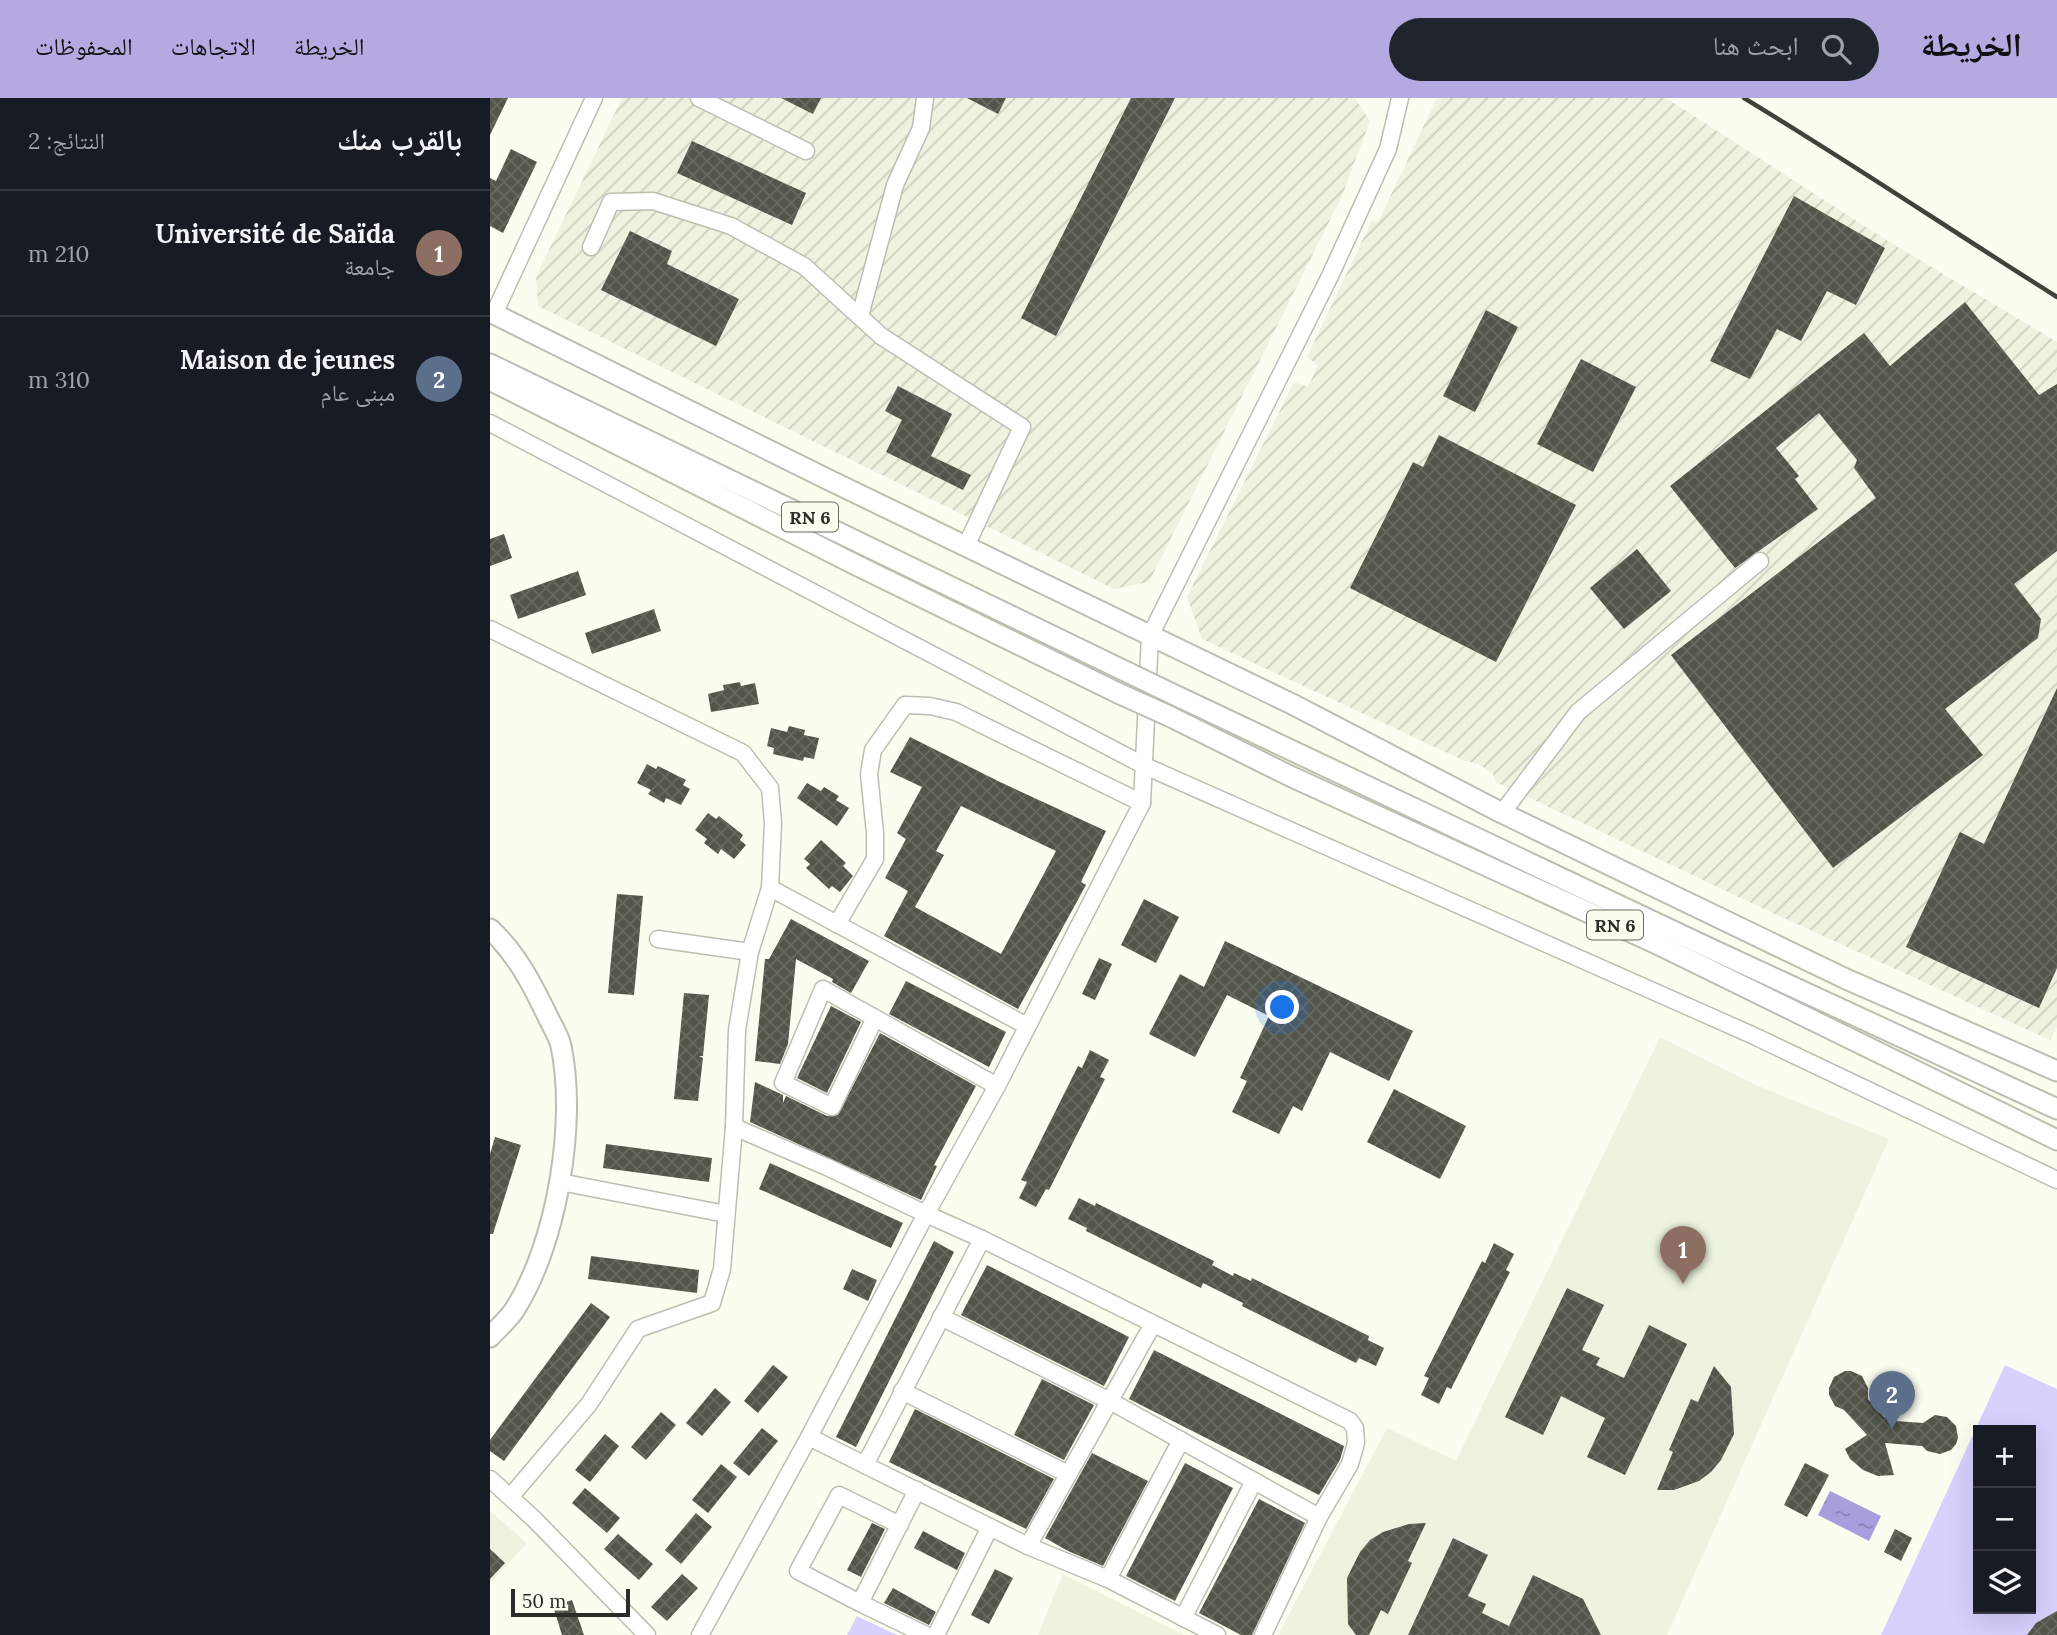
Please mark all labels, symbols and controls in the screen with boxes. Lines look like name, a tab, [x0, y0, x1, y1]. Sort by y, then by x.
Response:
search box	[1389, 18, 1879, 81]
text: الخريطة	[1921, 23, 2022, 65]
text: ابحث هنا	[1713, 29, 1799, 62]
icon: search	[1817, 30, 1855, 68]
text: المحفوظات	[35, 31, 133, 62]
text: الاتجاهات	[171, 31, 256, 62]
text: الخريطة	[294, 31, 365, 62]
text: بالقرب منك	[337, 120, 462, 158]
text: النتائج: 2	[28, 126, 105, 155]
text: Université de Saïda	[155, 217, 395, 250]
text: 210 m	[28, 239, 90, 268]
text: 1	[434, 239, 444, 268]
text: جامعة	[344, 252, 395, 281]
text: Maison de jeunes	[180, 343, 395, 376]
text: 310 m	[28, 365, 90, 394]
text: 2	[433, 365, 445, 394]
text: مبنى عام	[321, 378, 395, 407]
road number: RN 6	[782, 502, 838, 531]
road number: RN 6	[1587, 910, 1643, 940]
your location	[1265, 990, 1299, 1024]
pin: 1	[1660, 1226, 1706, 1284]
pin: 2	[1869, 1371, 1915, 1429]
map controls	[1973, 1425, 2036, 1614]
button: +	[1973, 1425, 2036, 1488]
button: −	[1973, 1488, 2036, 1551]
button: layers	[1973, 1551, 2036, 1614]
scale bar	[511, 1586, 630, 1618]
text: 50 m	[522, 1589, 566, 1613]

